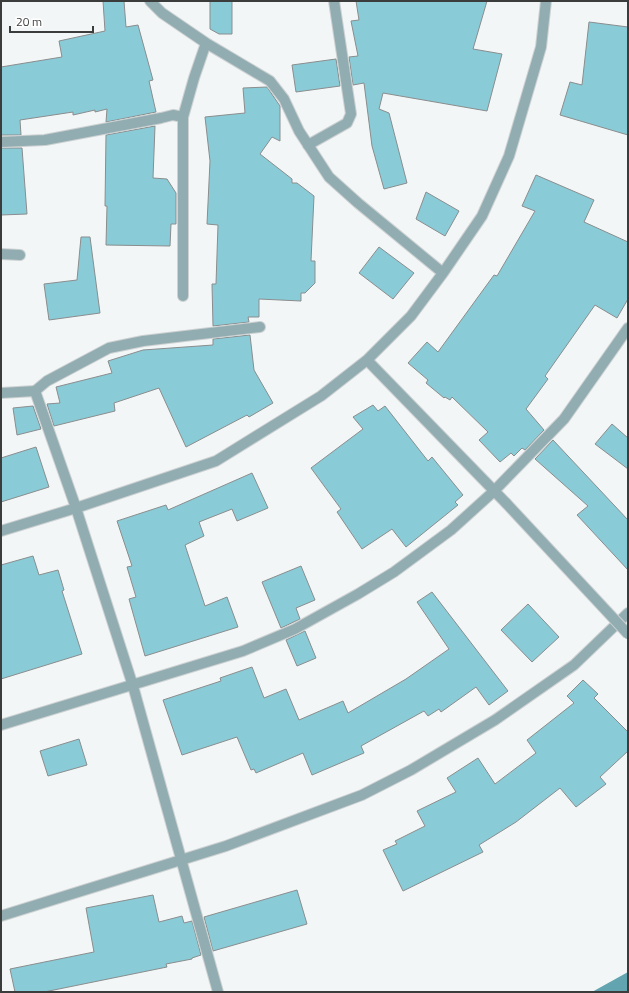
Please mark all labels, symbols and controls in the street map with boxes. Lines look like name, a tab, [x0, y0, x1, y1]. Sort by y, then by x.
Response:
scale bar	[10, 8, 93, 34]
text: 20 m	[16, 12, 42, 31]

